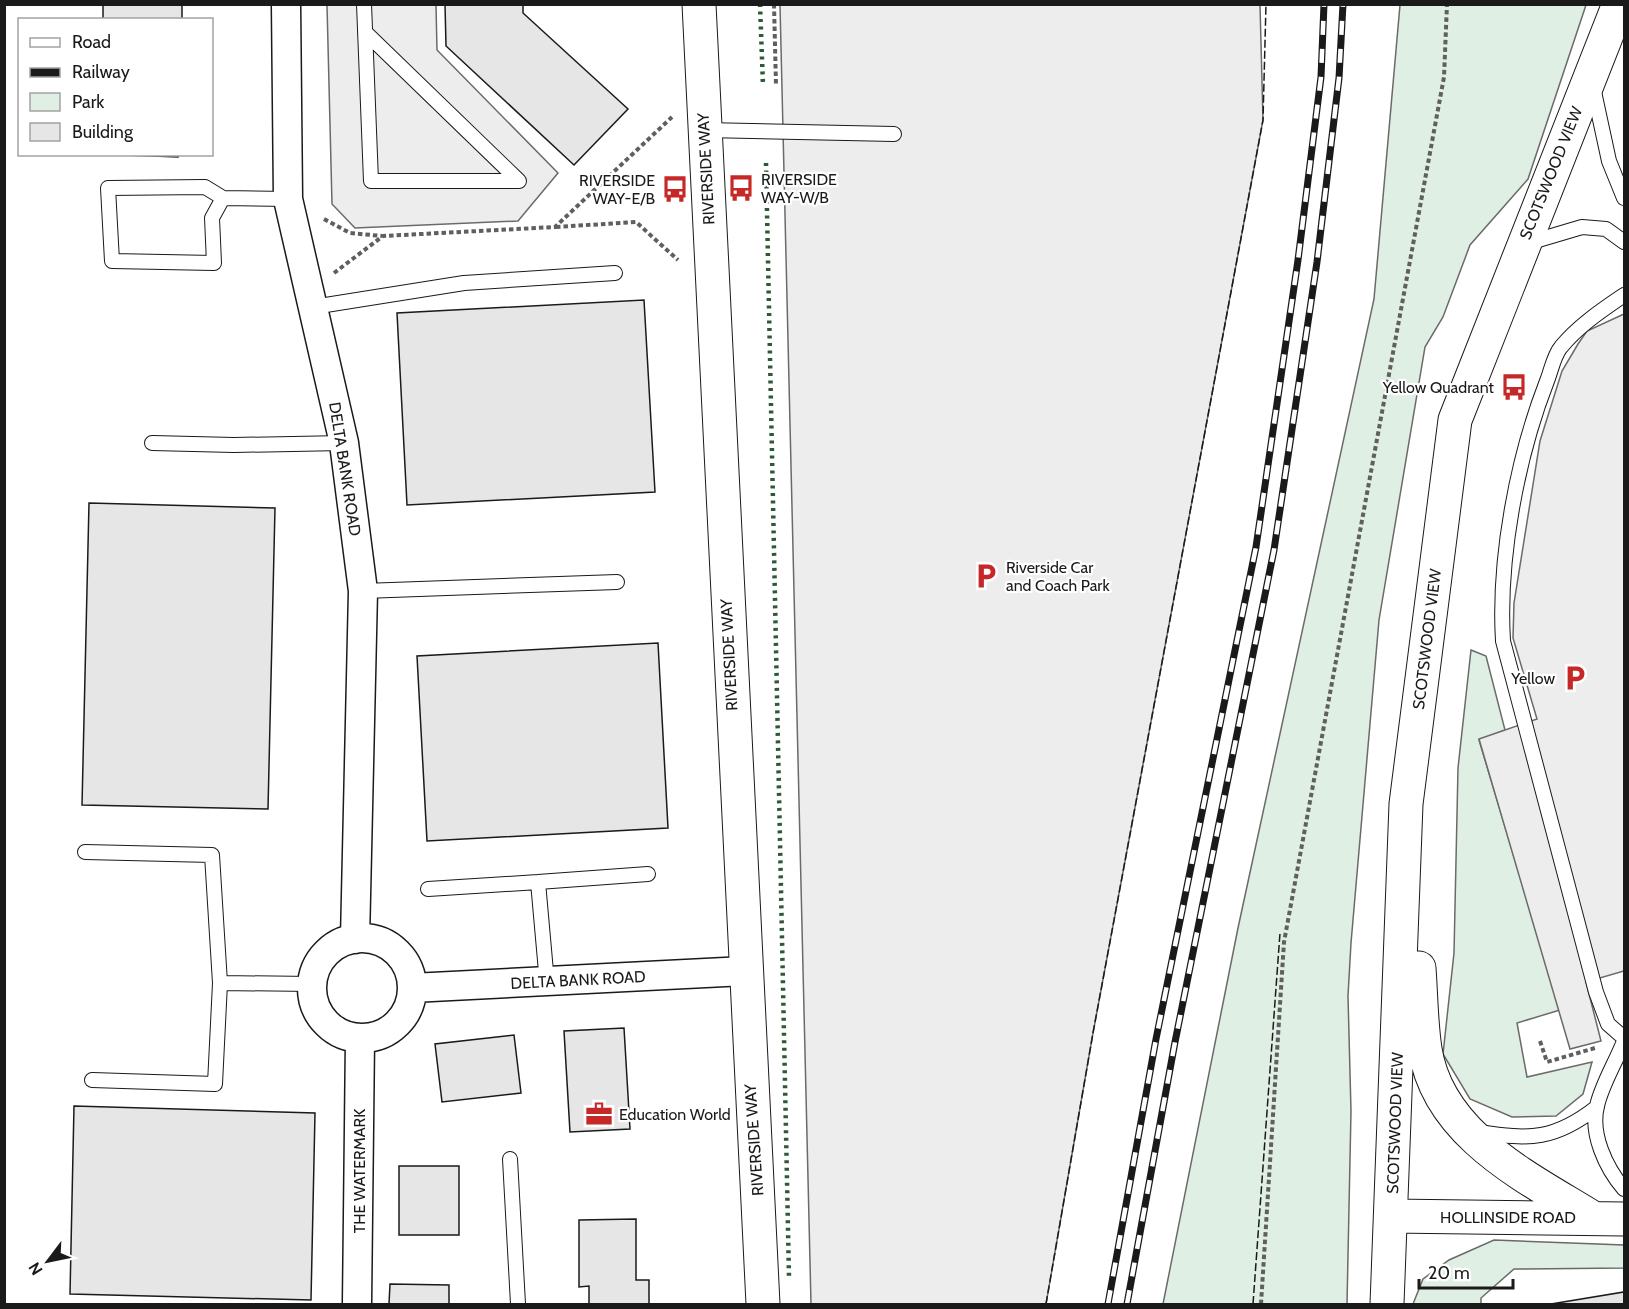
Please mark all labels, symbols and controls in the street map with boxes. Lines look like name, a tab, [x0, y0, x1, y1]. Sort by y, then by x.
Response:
legend	[18, 18, 213, 156]
text: Road	[72, 31, 111, 53]
text: Railway	[72, 61, 130, 83]
text: Park	[72, 91, 105, 113]
street label: SCOTSWOOD VIEW	[1516, 103, 1587, 242]
street label: RIVERSIDE WAY	[694, 112, 718, 225]
text: Building	[72, 121, 134, 143]
place label: RIVERSIDE WAY-W/B	[761, 170, 837, 207]
place label: RIVERSIDE WAY-E/B	[579, 171, 655, 208]
bus stop icon: RIVERSIDE WAY-W/B	[726, 173, 756, 203]
bus stop icon: RIVERSIDE WAY-E/B	[660, 174, 690, 204]
bus stop icon: Yellow Quadrant	[1499, 372, 1529, 402]
place label: Yellow Quadrant	[1382, 378, 1495, 397]
street label: DELTA BANK ROAD	[325, 401, 365, 537]
place label: Riverside Car and Coach Park	[1006, 558, 1110, 595]
parking icon: Riverside Car and Coach Park	[971, 561, 1001, 591]
street label: SCOTSWOOD VIEW	[1409, 567, 1445, 710]
street label: RIVERSIDE WAY	[717, 598, 741, 711]
parking icon: Yellow	[1560, 663, 1590, 693]
place label: Yellow	[1510, 669, 1555, 688]
street label: DELTA BANK ROAD	[510, 967, 646, 993]
street label: SCOTSWOOD VIEW	[1383, 1051, 1407, 1194]
street label: RIVERSIDE WAY	[741, 1083, 767, 1197]
office icon: Education World	[584, 1099, 614, 1129]
place label: Education World	[619, 1105, 731, 1124]
street label: THE WATERMARK	[350, 1109, 369, 1233]
street label: HOLLINSIDE ROAD	[1440, 1208, 1576, 1227]
north arrow	[18, 1231, 78, 1291]
scale bar	[1419, 1252, 1514, 1290]
text: N	[25, 1259, 47, 1279]
text: 20 m	[1428, 1262, 1470, 1284]

